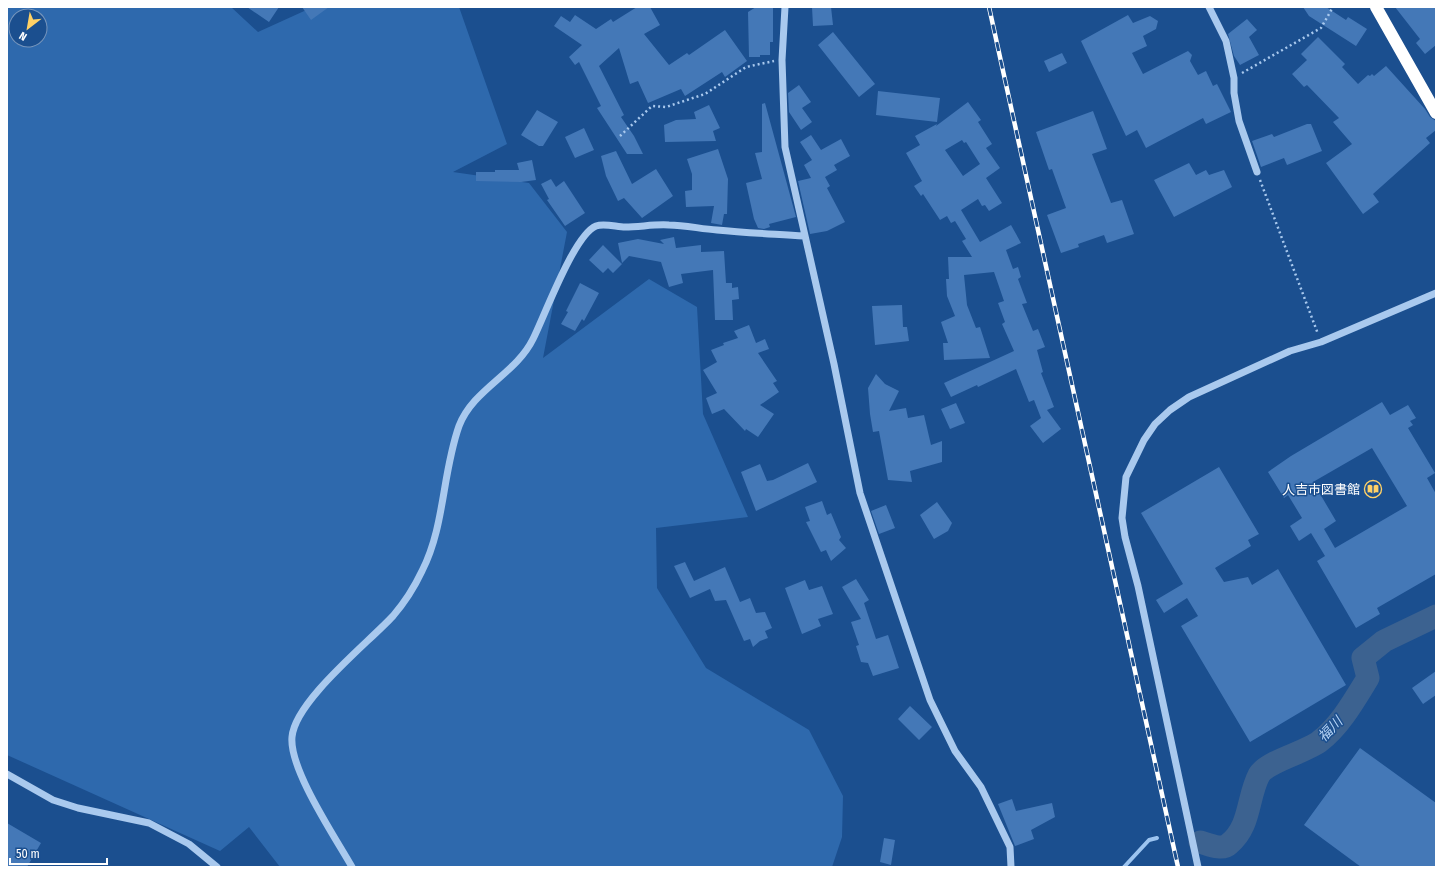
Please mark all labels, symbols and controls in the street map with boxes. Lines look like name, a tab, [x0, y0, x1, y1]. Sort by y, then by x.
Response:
north arrow	[8, 8, 48, 48]
text: N	[17, 29, 29, 43]
library icon: 人吉市図書館	[1363, 479, 1383, 499]
place label: 人吉市図書館	[1282, 482, 1360, 497]
water label: 福川	[1315, 712, 1348, 745]
scale bar	[10, 840, 107, 866]
text: 50 m	[16, 847, 40, 861]

